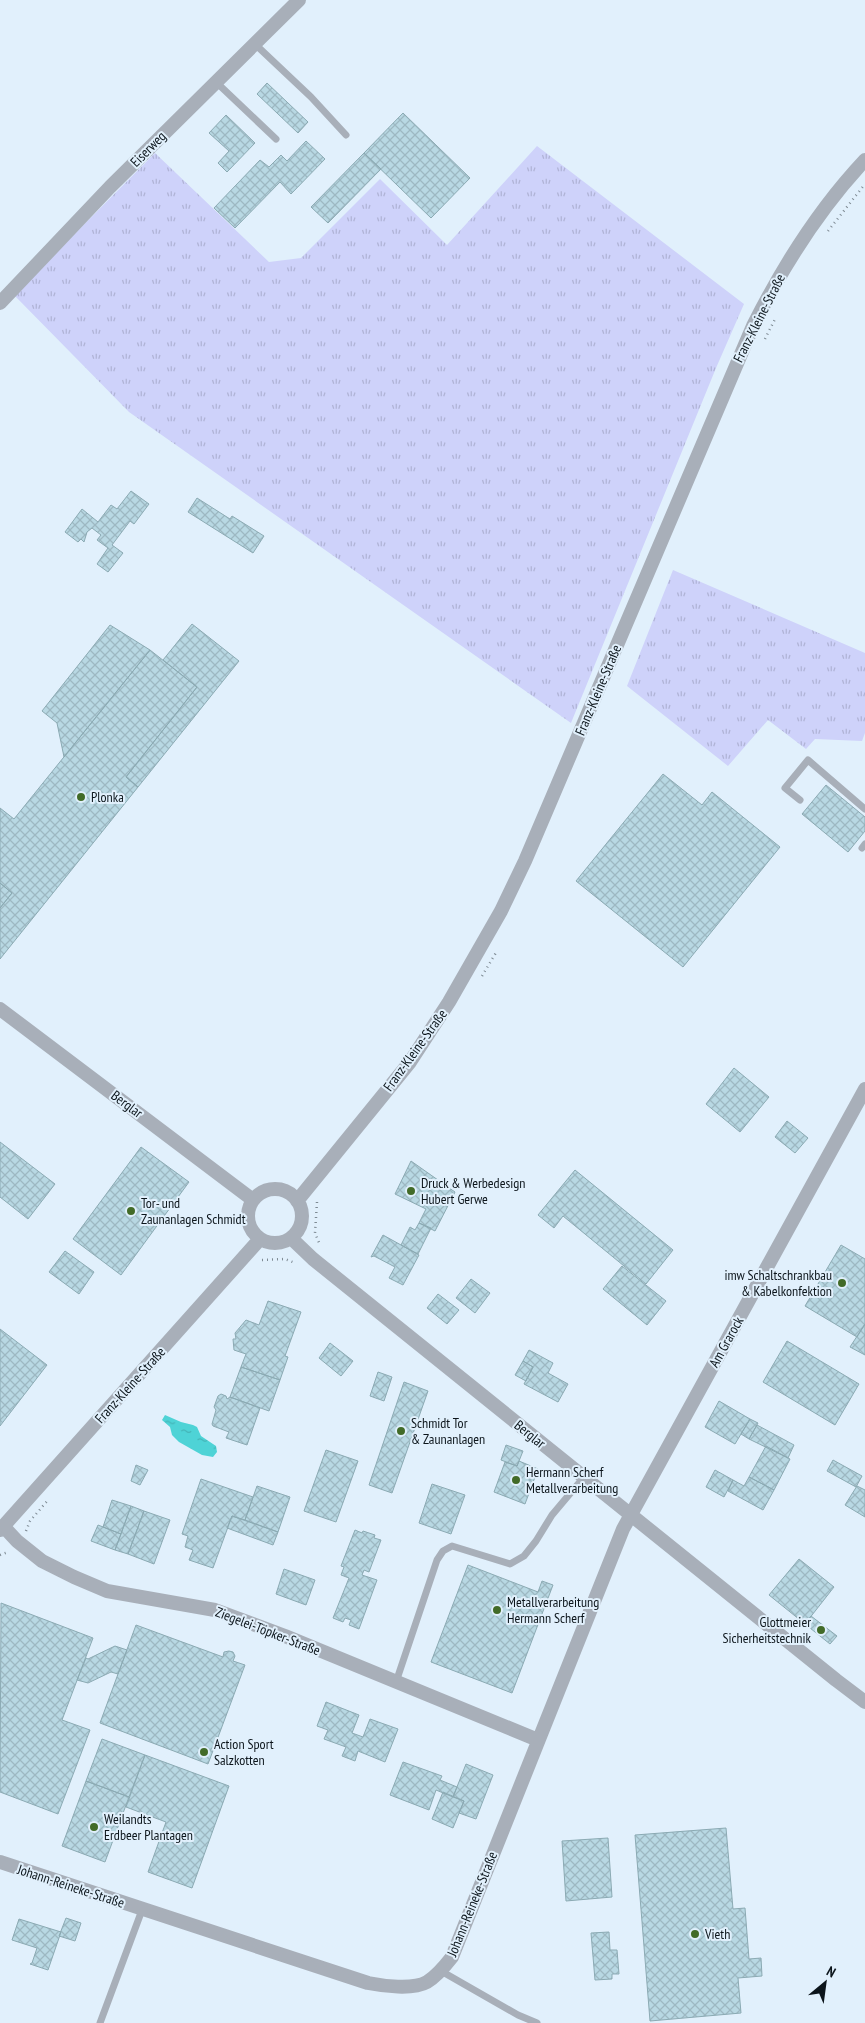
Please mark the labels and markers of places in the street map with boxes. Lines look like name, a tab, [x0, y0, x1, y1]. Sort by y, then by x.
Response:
place label: Plonka	[91, 788, 124, 806]
marker: Plonka	[75, 791, 87, 803]
place label: Druck & Werbedesign Hubert Gerwe	[421, 1174, 525, 1208]
marker: Druck & Werbedesign Hubert Gerwe	[405, 1185, 417, 1197]
place label: Tor- und Zaunanlagen Schmidt	[141, 1194, 246, 1228]
marker: Tor- und Zaunanlagen Schmidt	[125, 1205, 137, 1217]
place label: imw Schaltschrankbau & Kabelkonfektion	[724, 1266, 832, 1300]
marker: imw Schaltschrankbau & Kabelkonfektion	[836, 1277, 848, 1289]
place label: Schmidt Tor & Zaunanlagen	[411, 1414, 485, 1448]
marker: Schmidt Tor & Zaunanlagen	[395, 1425, 407, 1437]
place label: Hermann Scherf Metallverarbeitung	[526, 1463, 618, 1497]
marker: Hermann Scherf Metallverarbeitung	[510, 1474, 522, 1486]
place label: Metallverarbeitung Hermann Scherf	[507, 1593, 599, 1627]
marker: Metallverarbeitung Hermann Scherf	[491, 1604, 503, 1616]
place label: Glottmeier Sicherheitstechnik	[722, 1613, 812, 1647]
marker: Glottmeier Sicherheitstechnik	[815, 1624, 827, 1636]
place label: Action Sport Salzkotten	[214, 1735, 274, 1769]
marker: Action Sport Salzkotten	[198, 1746, 210, 1758]
place label: Weilandts Erdbeer Plantagen	[104, 1810, 193, 1844]
marker: Weilandts Erdbeer Plantagen	[88, 1821, 100, 1833]
place label: Vieth	[704, 1925, 730, 1943]
marker: Vieth	[689, 1928, 701, 1940]

